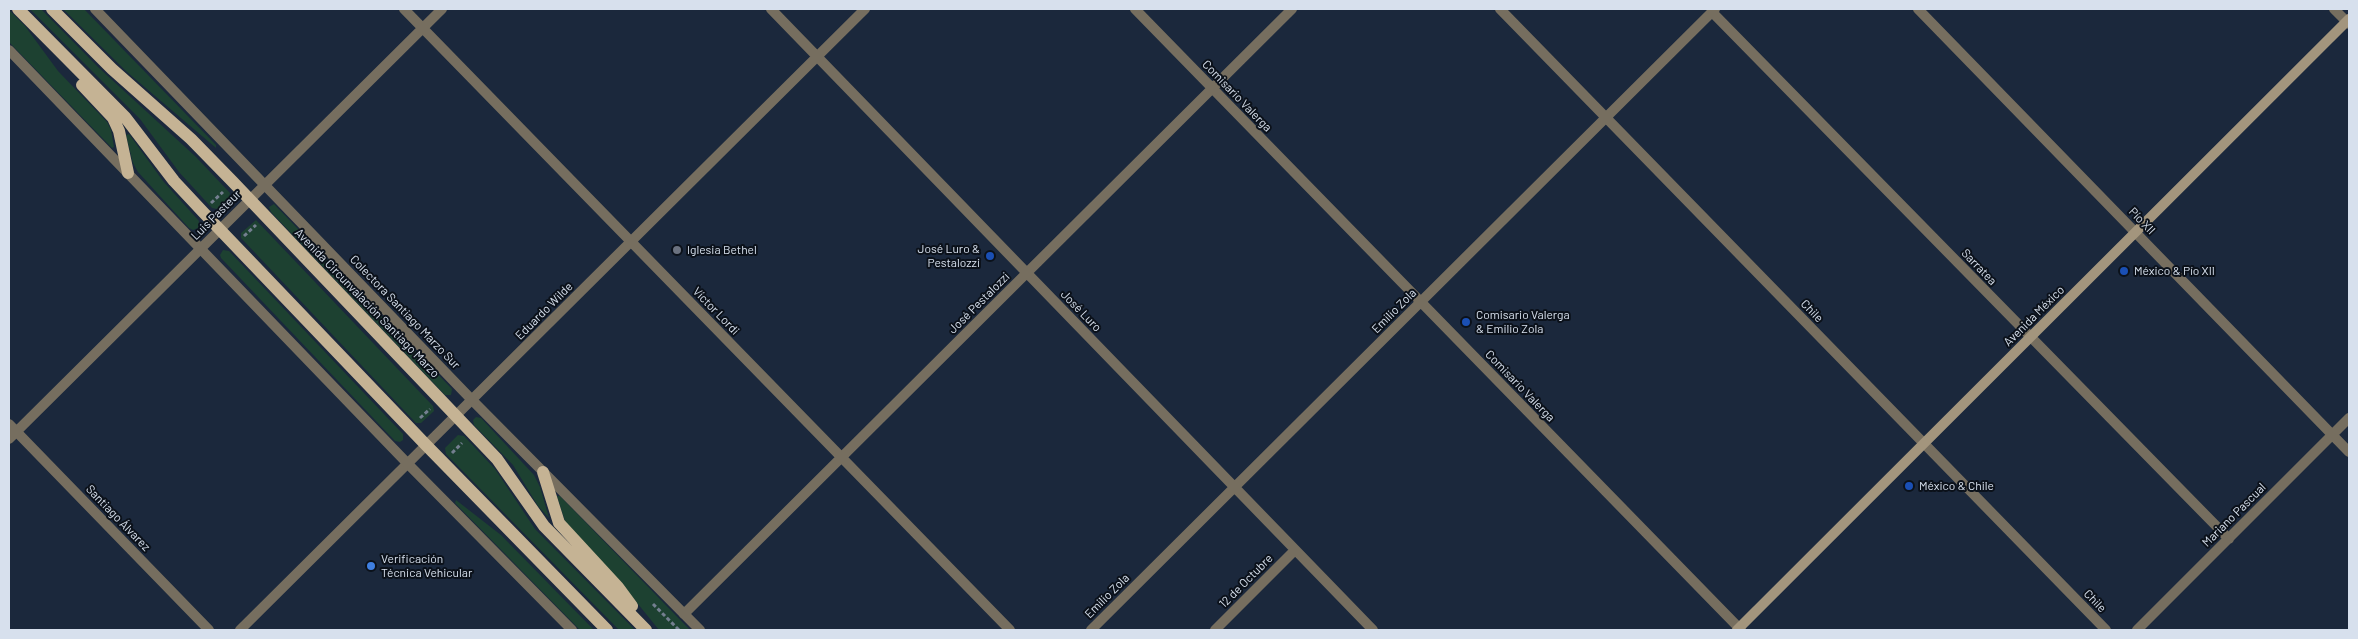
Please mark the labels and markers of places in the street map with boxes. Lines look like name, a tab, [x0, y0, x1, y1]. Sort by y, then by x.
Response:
place label: José Luro & Pestalozzi	[918, 242, 980, 270]
place label: Iglesia Bethel	[687, 243, 757, 257]
marker: Iglesia Bethel	[671, 244, 683, 256]
marker: José Luro & Pestalozzi	[984, 250, 996, 262]
place label: México & Pío XII	[2134, 264, 2215, 278]
marker: México & Pío XII	[2118, 265, 2130, 277]
place label: Comisario Valerga & Emilio Zola	[1476, 308, 1570, 336]
marker: Comisario Valerga & Emilio Zola	[1460, 316, 1472, 328]
place label: México & Chile	[1919, 479, 1994, 493]
marker: México & Chile	[1903, 480, 1915, 492]
place label: Verificación Técnica Vehicular	[381, 552, 472, 580]
marker: Verificación Técnica Vehicular	[365, 560, 377, 572]

